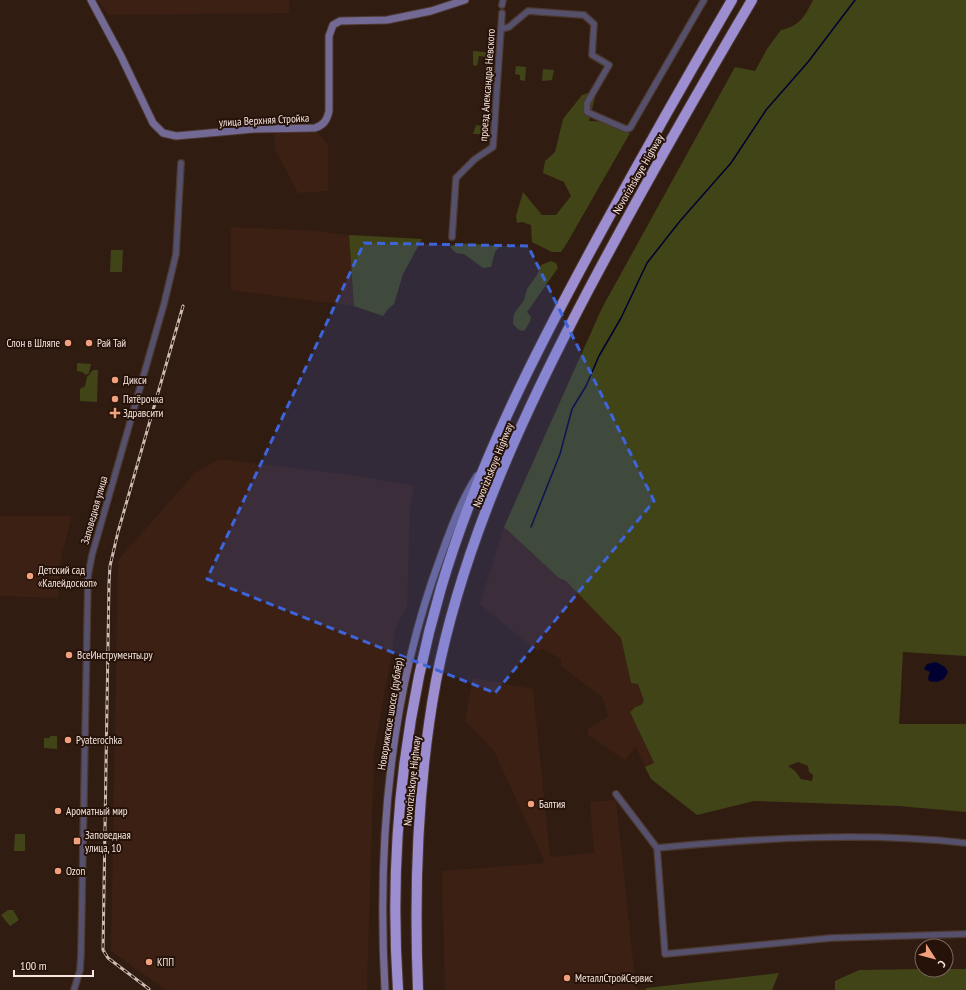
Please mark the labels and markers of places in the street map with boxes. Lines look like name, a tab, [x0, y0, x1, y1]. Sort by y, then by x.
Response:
place label: Слон в Шляпе	[7, 336, 60, 350]
place label: Рай Тай	[97, 336, 126, 350]
marker: Слон в Шляпе	[63, 338, 73, 348]
marker: Рай Тай	[84, 338, 94, 348]
place label: Дикси	[123, 373, 147, 387]
marker: Дикси	[110, 375, 120, 385]
place label: Пятёрочка	[123, 392, 164, 406]
marker: Пятёрочка	[110, 394, 120, 404]
place label: Здравсити	[123, 406, 163, 420]
marker: Здравсити	[110, 408, 120, 418]
place label: Детский сад «Калейдоскоп»	[38, 563, 97, 590]
marker: Детский сад «Калейдоскоп»	[25, 571, 35, 581]
place label: ВсеИнструменты.ру	[77, 648, 154, 662]
marker: ВсеИнструменты.ру	[64, 650, 74, 660]
place label: Pyaterochka	[76, 733, 122, 747]
marker: Pyaterochka	[63, 735, 73, 745]
place label: Балтия	[539, 797, 565, 811]
marker: Балтия	[526, 799, 536, 809]
place label: Ароматный мир	[66, 804, 128, 818]
marker: Ароматный мир	[53, 806, 63, 816]
place label: Заповедная улица, 10	[85, 828, 131, 855]
marker: Заповедная улица, 10	[72, 836, 82, 846]
place label: Ozon	[66, 864, 85, 878]
marker: Ozon	[53, 866, 63, 876]
place label: КПП	[157, 955, 174, 969]
marker: КПП	[144, 957, 154, 967]
place label: МеталлСтройСервис	[575, 971, 653, 985]
marker: МеталлСтройСервис	[562, 973, 572, 983]

